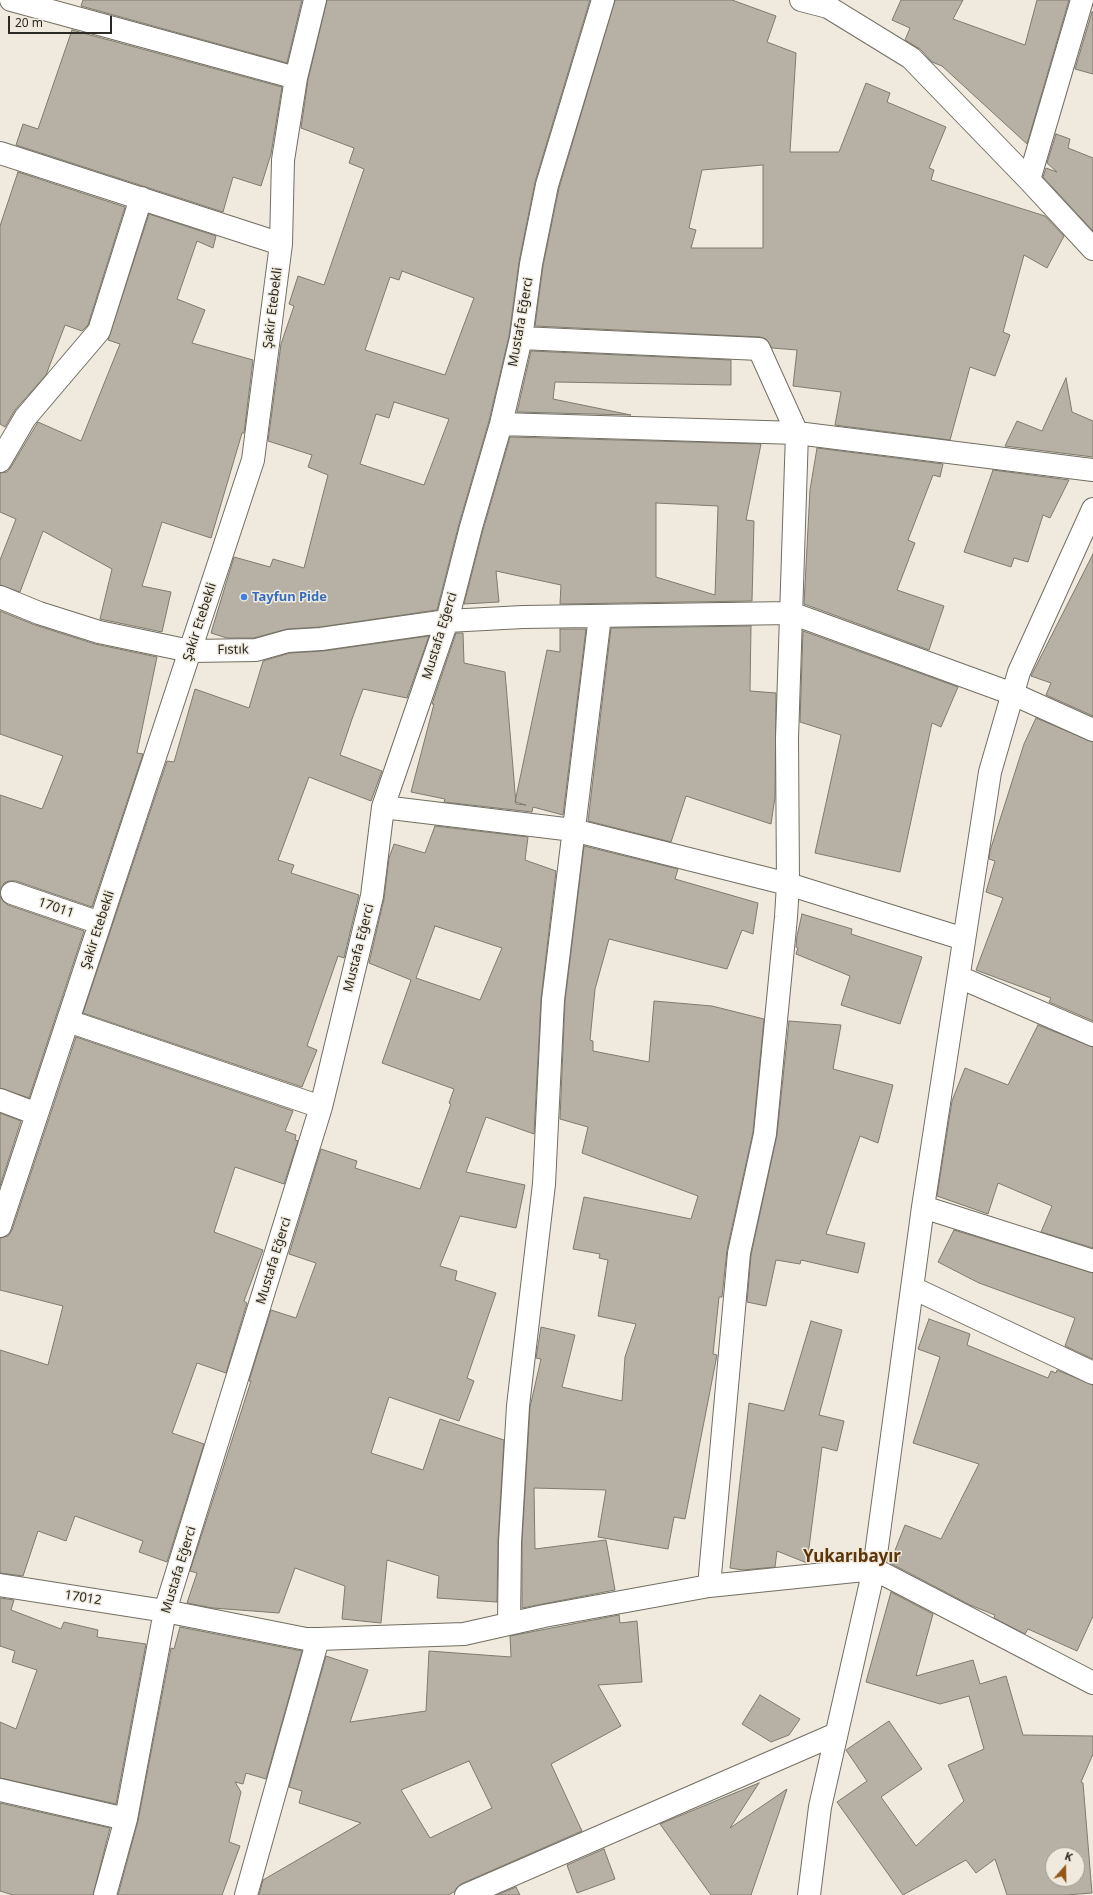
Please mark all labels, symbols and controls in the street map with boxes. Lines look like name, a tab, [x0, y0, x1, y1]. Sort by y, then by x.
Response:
scale bar	[10, 8, 114, 34]
text: 20 m	[15, 14, 43, 31]
street label: Şakir Etebekli	[260, 267, 286, 349]
street label: Mustafa Eğerci	[505, 276, 537, 368]
street label: Şakir Etebekli	[180, 581, 220, 663]
place label: Tayfun Pide	[252, 589, 327, 605]
street label: Mustafa Eğerci	[419, 590, 461, 682]
marker: Tayfun Pide	[239, 592, 249, 602]
street label: Fıstık	[217, 642, 249, 658]
street label: Şakir Etebekli	[78, 889, 118, 971]
street label: 17011	[36, 895, 76, 921]
street label: Mustafa Eğerci	[340, 902, 378, 994]
street label: Mustafa Eğerci	[253, 1215, 295, 1307]
street label: Mustafa Eğerci	[158, 1524, 200, 1616]
district label: Yukarıbayır	[803, 1547, 901, 1567]
street label: 17012	[63, 1587, 103, 1609]
north arrow	[1045, 1847, 1085, 1887]
text: K	[1063, 1848, 1075, 1864]

